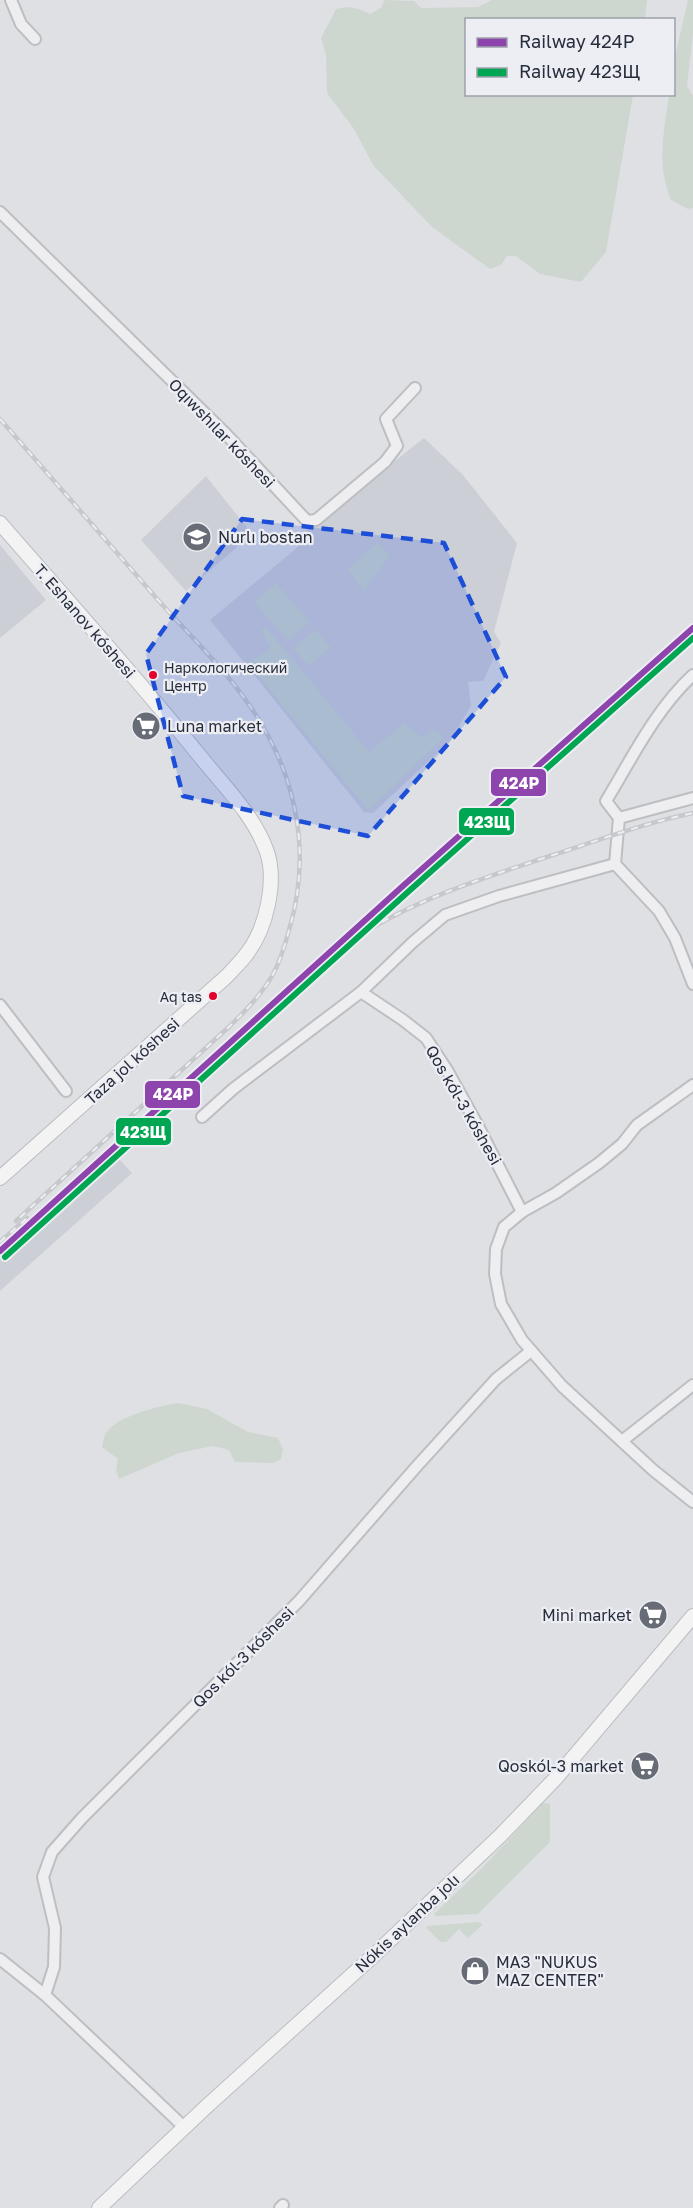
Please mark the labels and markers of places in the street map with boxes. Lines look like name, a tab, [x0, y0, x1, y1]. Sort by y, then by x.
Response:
school or university icon: Nurlı bostan	[181, 521, 213, 553]
place label: Nurlı bostan	[218, 527, 313, 547]
place label: Наркологический Центр	[164, 659, 287, 694]
marker: Наркологический Центр	[147, 669, 159, 681]
supermarket icon: Luna market	[130, 710, 162, 742]
place label: Luna market	[167, 716, 262, 736]
place label: Aq tas	[160, 988, 202, 1005]
marker: Aq tas	[207, 990, 219, 1002]
supermarket icon: Mini market	[637, 1599, 669, 1631]
place label: Mini market	[542, 1605, 632, 1625]
supermarket icon: Qoskól-3 market	[629, 1750, 661, 1782]
place label: Qoskól-3 market	[498, 1756, 624, 1776]
place label: МАЗ "NUKUS MAZ CENTER"	[496, 1952, 604, 1990]
shop icon: МАЗ "NUKUS MAZ CENTER"	[459, 1955, 491, 1987]

